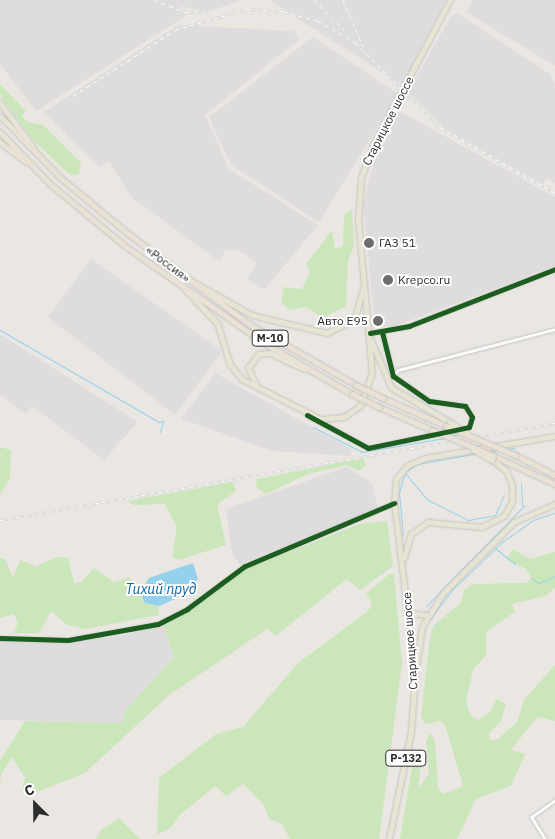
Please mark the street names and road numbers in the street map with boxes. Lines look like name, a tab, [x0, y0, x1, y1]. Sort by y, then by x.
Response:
street label: Старицкое шоссе	[359, 74, 417, 168]
street label: «Россия»	[143, 243, 193, 285]
road number: М-10	[251, 329, 289, 346]
street label: Старицкое шоссе	[399, 592, 421, 690]
road number: Р-132	[385, 750, 427, 766]

